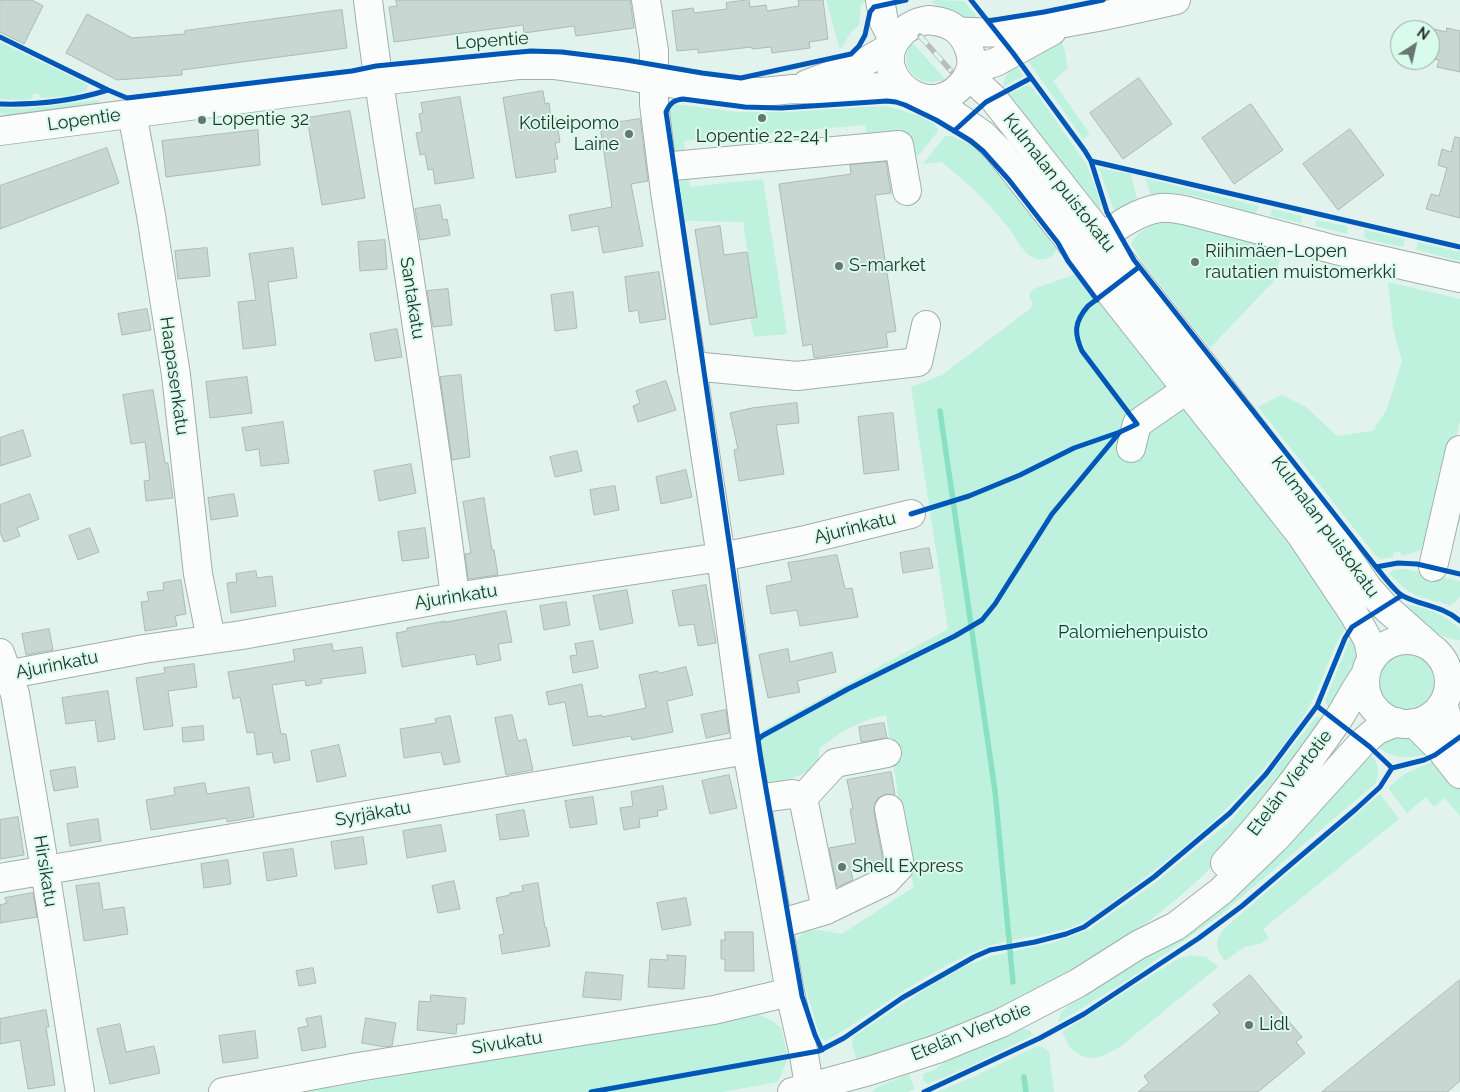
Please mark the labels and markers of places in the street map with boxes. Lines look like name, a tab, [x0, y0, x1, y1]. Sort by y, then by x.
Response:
place label: Lopentie 32	[212, 109, 309, 131]
marker: Lopentie 22-24 I	[756, 112, 768, 124]
place label: Kotileipomo Laine	[519, 113, 619, 156]
marker: Lopentie 32	[196, 114, 208, 126]
place label: Lopentie 22-24 I	[696, 126, 828, 148]
marker: Kotileipomo Laine	[623, 128, 635, 140]
place label: Riihimäen-Lopen rautatien muistomerkki	[1205, 241, 1396, 284]
place label: S-market	[849, 255, 926, 277]
marker: Riihimäen-Lopen rautatien muistomerkki	[1189, 256, 1201, 268]
marker: S-market	[833, 260, 845, 272]
place label: Shell Express	[852, 856, 963, 878]
marker: Shell Express	[836, 861, 848, 873]
place label: Lidl	[1259, 1014, 1290, 1036]
marker: Lidl	[1243, 1019, 1255, 1031]

